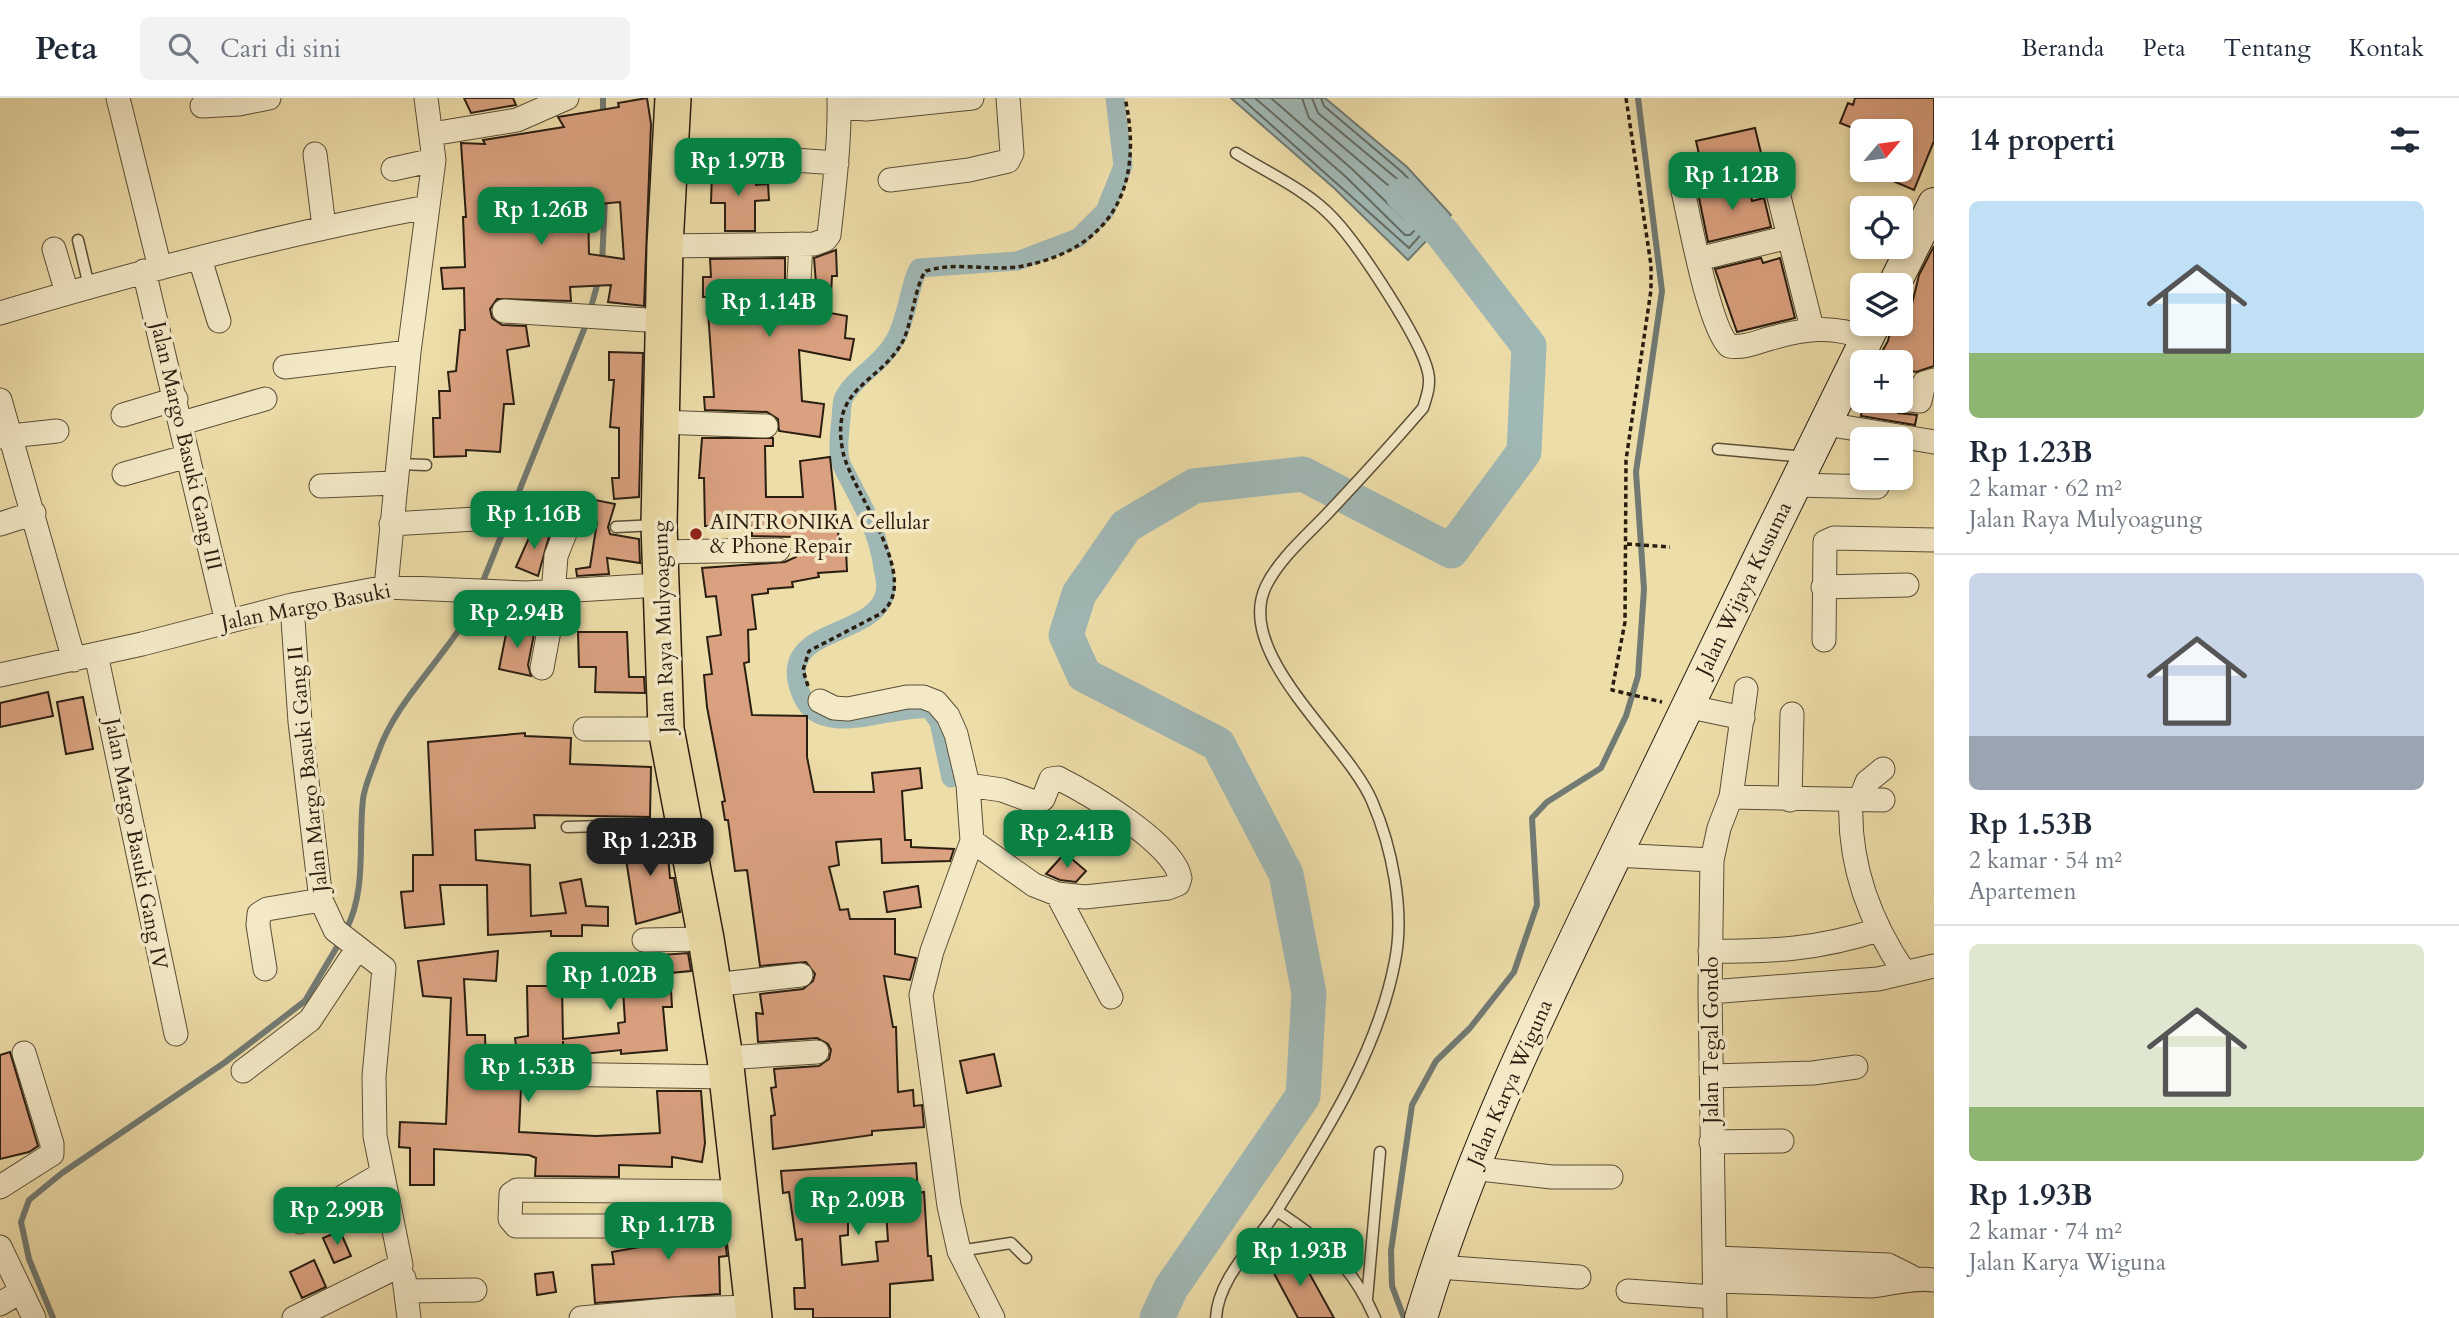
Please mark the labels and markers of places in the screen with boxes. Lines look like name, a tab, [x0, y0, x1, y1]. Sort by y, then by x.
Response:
pin: Rp 1.97B	[666, 139, 810, 198]
pin: Rp 1.12B	[1660, 152, 1804, 212]
pin: Rp 1.26B	[469, 188, 613, 247]
pin: Rp 1.14B	[697, 280, 841, 339]
pin: Rp 1.16B	[462, 491, 606, 551]
place label: AINTRONIKA Cellular & Phone Repair	[710, 508, 930, 561]
marker: AINTRONIKA Cellular & Phone Repair	[688, 526, 704, 542]
pin: Rp 2.94B	[445, 590, 589, 650]
pin: Rp 2.41B	[995, 810, 1139, 870]
pin: Rp 1.23B	[578, 818, 722, 878]
pin: Rp 1.02B	[538, 953, 682, 1012]
pin: Rp 1.53B	[456, 1044, 600, 1104]
pin: Rp 2.09B	[786, 1178, 930, 1237]
pin: Rp 2.99B	[265, 1188, 409, 1247]
pin: Rp 1.17B	[596, 1202, 740, 1262]
pin: Rp 1.93B	[1228, 1228, 1372, 1288]

